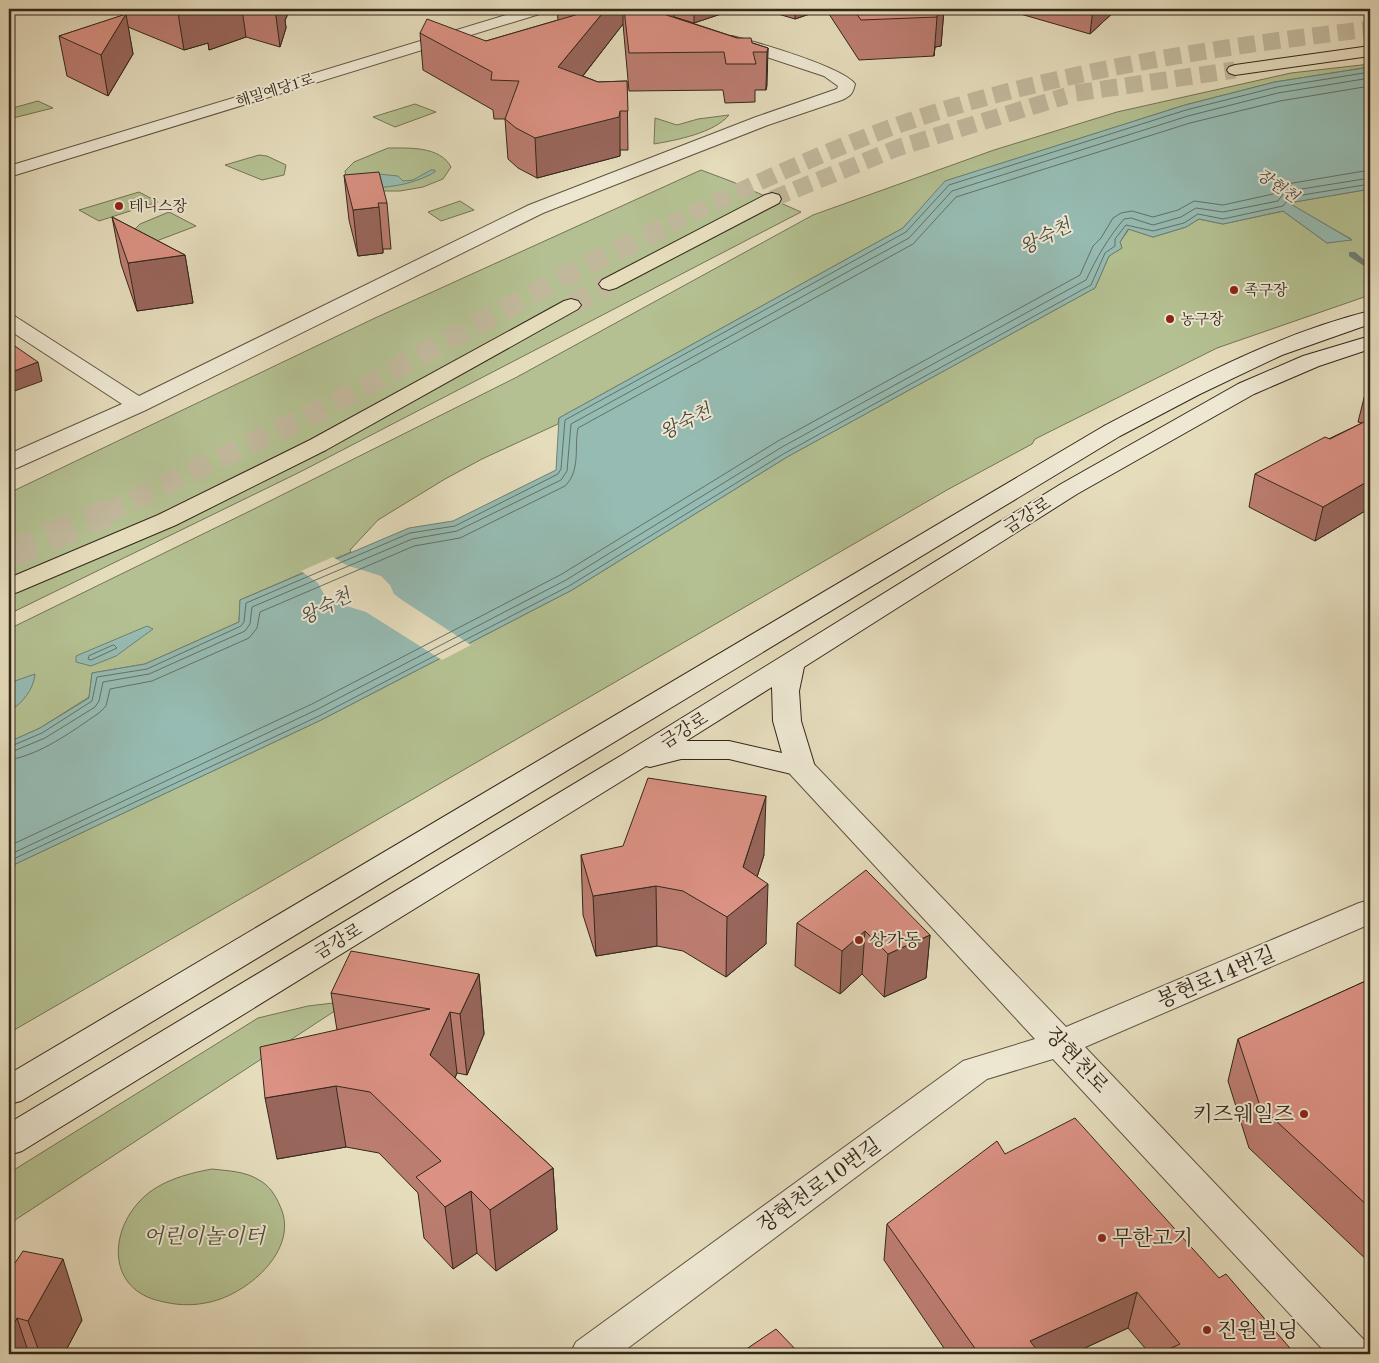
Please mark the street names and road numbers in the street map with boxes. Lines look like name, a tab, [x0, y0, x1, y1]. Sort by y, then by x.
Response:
street label: 해밀예당1로	[234, 70, 317, 110]
street label: 금강로	[1000, 494, 1054, 537]
street label: 금강로	[657, 709, 711, 752]
street label: 금강로	[311, 920, 366, 963]
street label: 봉현로14번길	[1153, 941, 1279, 1013]
street label: 장현천로	[1041, 1023, 1113, 1098]
street label: 장현천로10번길	[753, 1133, 885, 1238]

